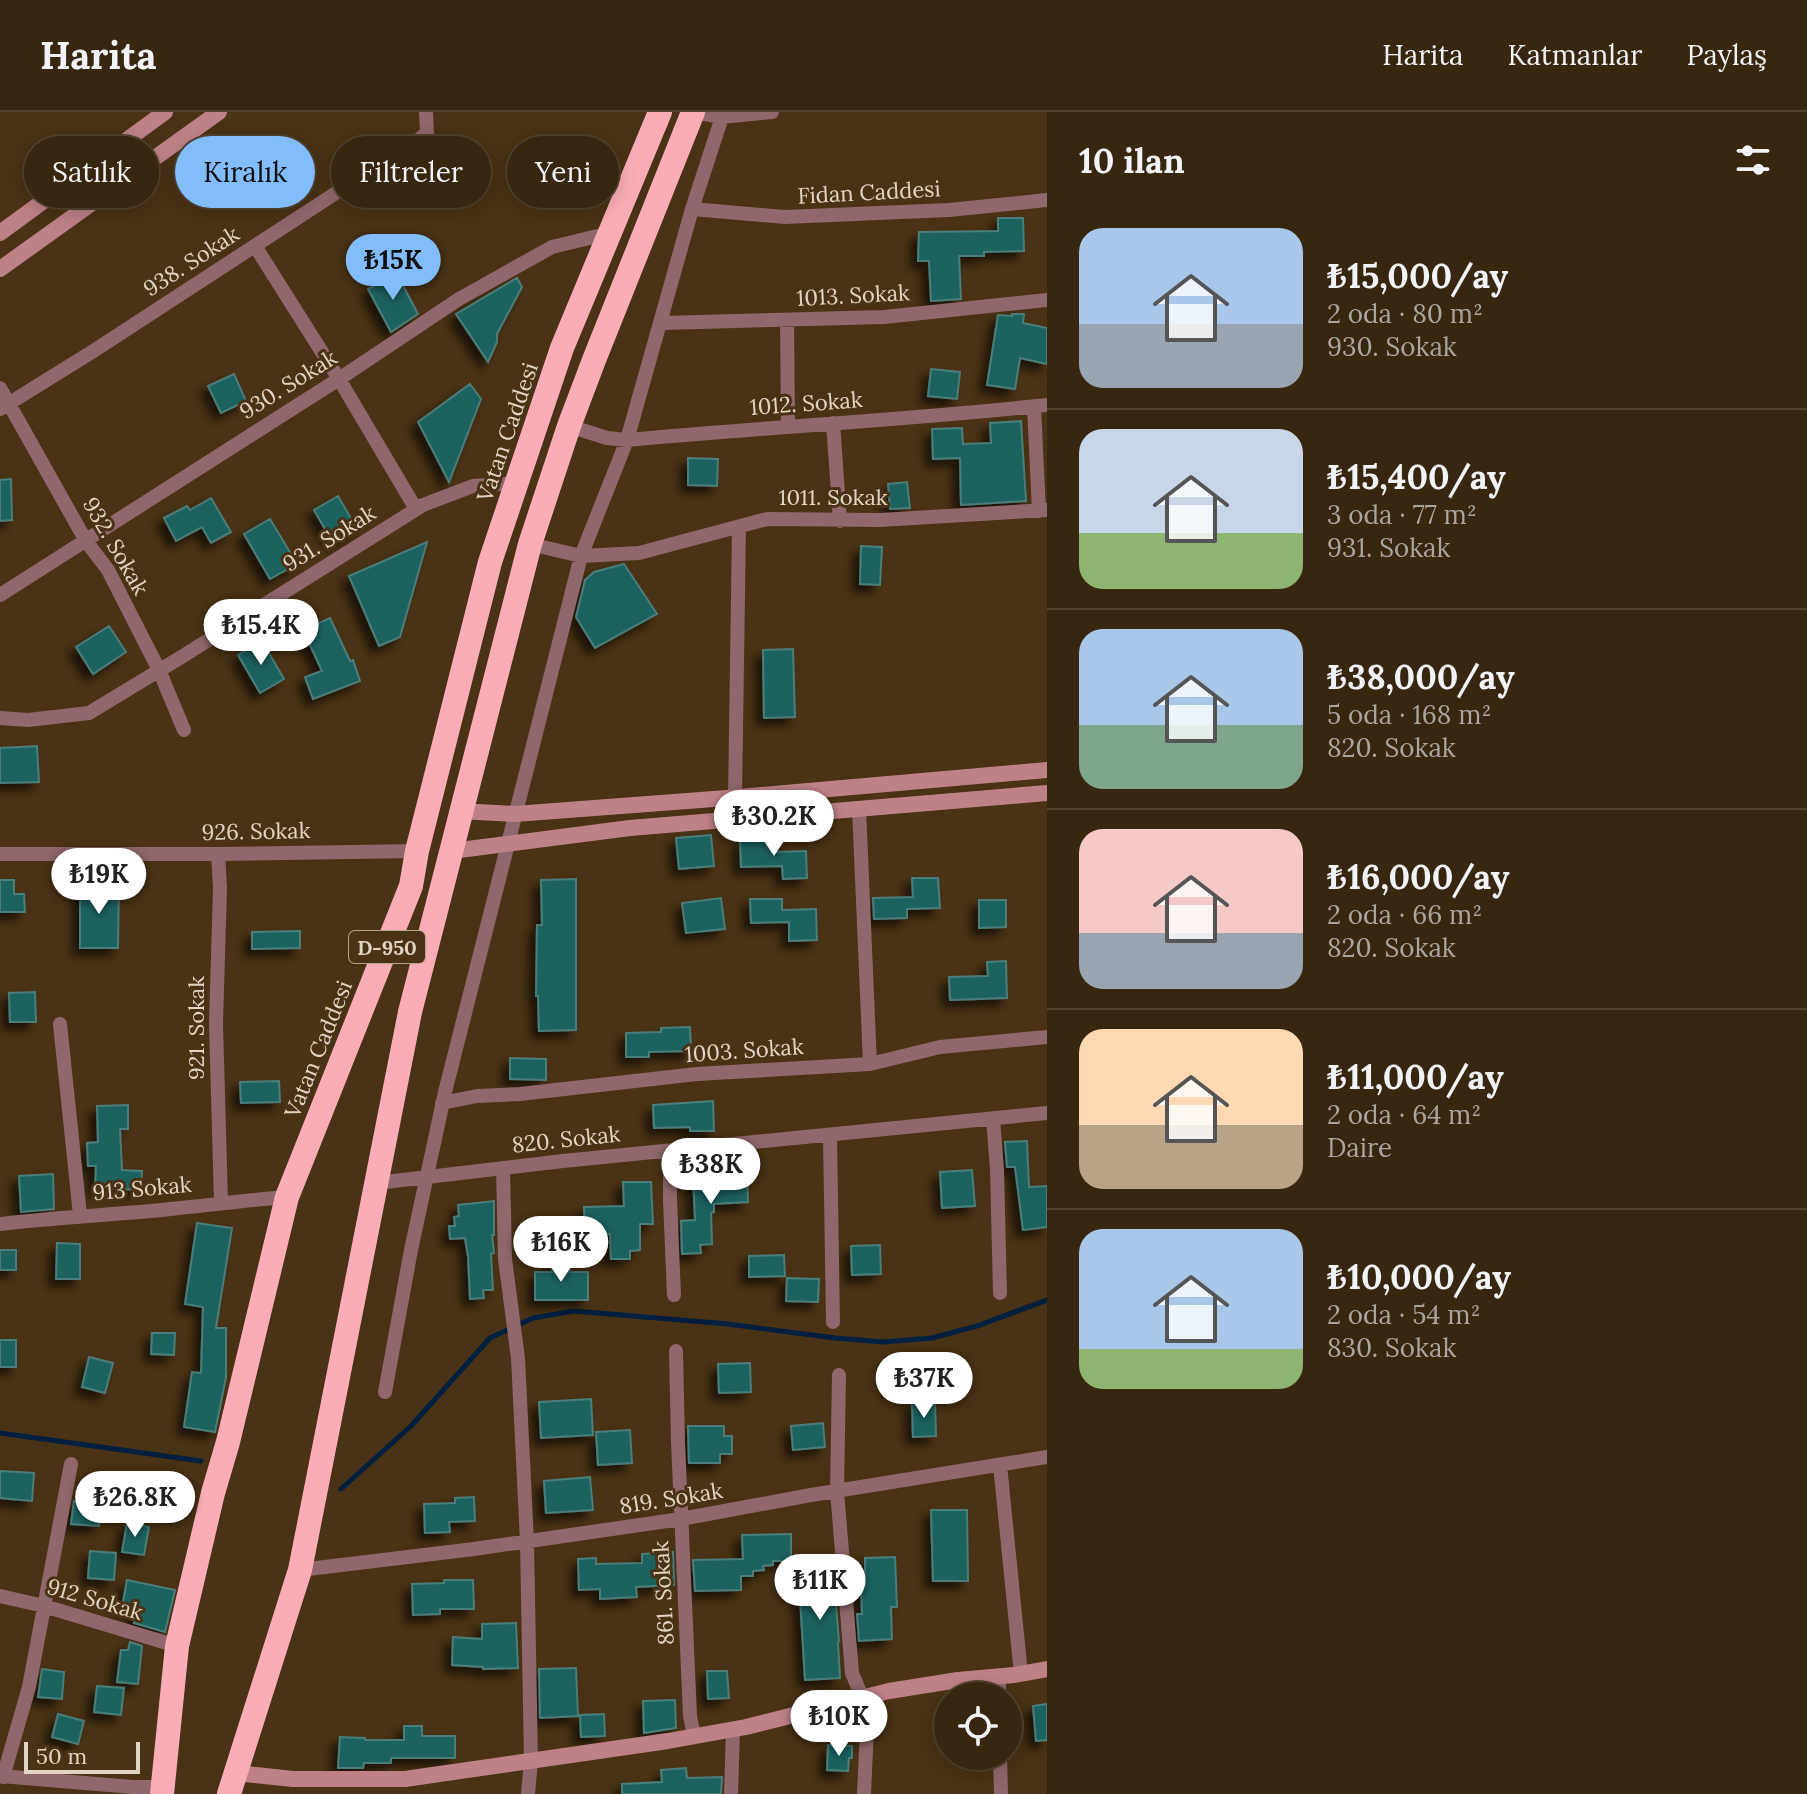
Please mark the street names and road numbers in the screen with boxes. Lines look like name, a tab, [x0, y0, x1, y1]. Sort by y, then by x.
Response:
street label: Fidan Caddesi	[797, 174, 941, 210]
street label: 938. Sokak	[138, 220, 244, 302]
street label: 1013. Sokak	[796, 278, 911, 312]
street label: 930. Sokak	[234, 343, 342, 425]
street label: Vatan Caddesi	[470, 359, 544, 506]
street label: 1012. Sokak	[749, 385, 864, 421]
street label: 1011. Sokak	[778, 483, 888, 511]
street label: 932. Sokak	[77, 492, 155, 600]
street label: 931. Sokak	[277, 498, 381, 578]
street label: 926. Sokak	[201, 816, 311, 846]
road number: D-950	[349, 931, 425, 963]
street label: 921. Sokak	[182, 976, 210, 1080]
street label: Vatan Caddesi	[277, 976, 358, 1123]
street label: 1003. Sokak	[684, 1032, 805, 1068]
street label: 820. Sokak	[510, 1119, 622, 1159]
street label: 913 Sokak	[91, 1170, 193, 1206]
street label: 819. Sokak	[617, 1476, 725, 1520]
street label: 861. Sokak	[646, 1540, 680, 1646]
street label: 912 Sokak	[44, 1572, 146, 1626]

